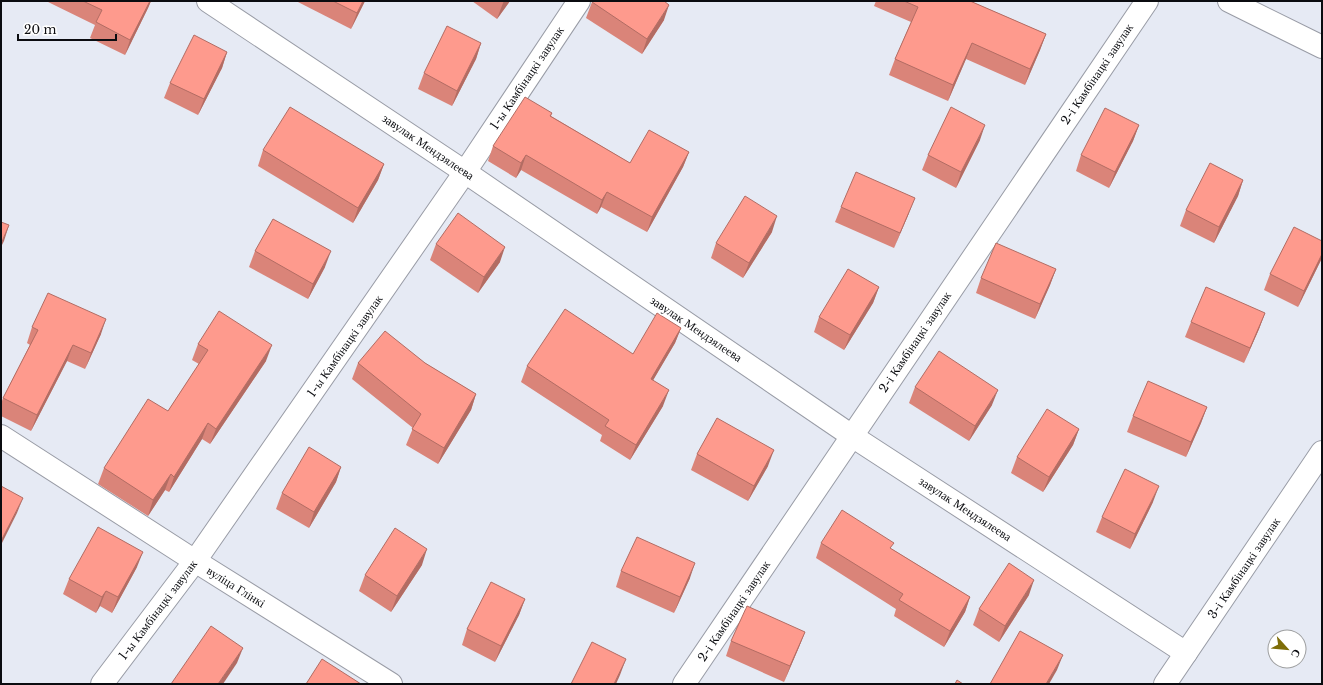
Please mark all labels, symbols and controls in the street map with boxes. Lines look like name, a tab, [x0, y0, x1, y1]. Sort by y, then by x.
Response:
scale bar	[18, 16, 116, 42]
street label: 2-і Камбінацкі завулак	[1057, 20, 1136, 127]
text: 20 m	[24, 22, 56, 37]
street label: 1-ы Камбінацкі завулак	[486, 23, 567, 132]
street label: завулак Мендзялеева	[379, 110, 478, 183]
street label: 2-і Камбінацкі завулак	[875, 288, 954, 395]
street label: 1-ы Камбінацкі завулак	[304, 292, 386, 400]
street label: завулак Мендзялеева	[647, 292, 746, 365]
street label: завулак Мендзялеева	[916, 473, 1015, 545]
street label: 3-і Камбінацкі завулак	[1204, 514, 1283, 621]
street label: 1-ы Камбінацкі завулак	[115, 557, 200, 663]
street label: 2-і Камбінацкі завулак	[694, 557, 773, 664]
street label: вуліца Глінкі	[204, 563, 269, 611]
north arrow	[1267, 629, 1307, 669]
text: С	[1288, 647, 1304, 660]

